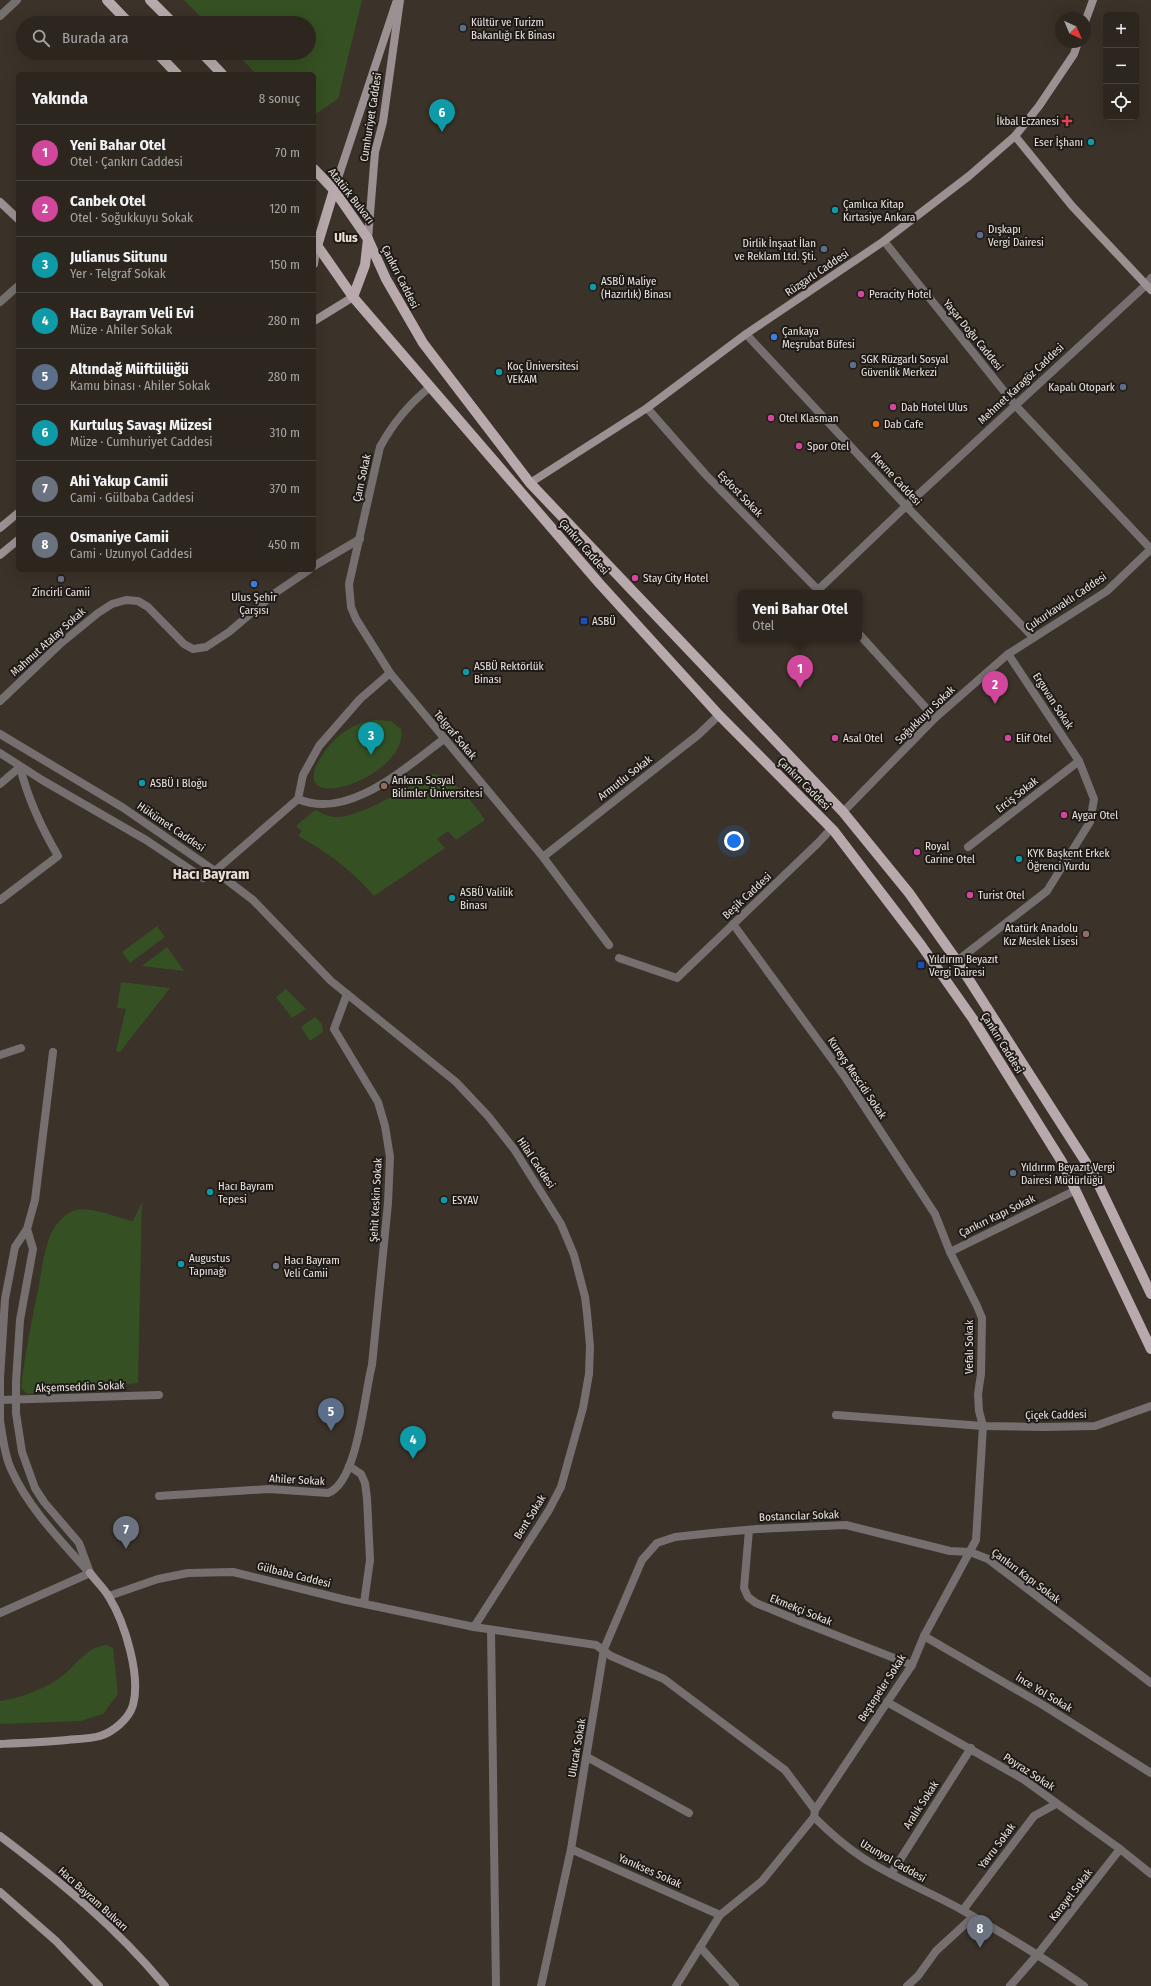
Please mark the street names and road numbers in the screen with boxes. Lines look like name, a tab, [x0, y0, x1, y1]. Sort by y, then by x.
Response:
street label: Cumhuriyet Caddesi	[358, 71, 384, 162]
street label: Atatürk Bulvarı	[325, 166, 377, 226]
street label: Çankırı Caddesi	[378, 243, 422, 311]
street label: Rüzgarlı Caddesi	[783, 247, 852, 299]
street label: Yaşar Doğu Caddesi	[940, 297, 1006, 373]
street label: Mehmet Karagöz Caddesi	[976, 341, 1067, 427]
street label: Plevne Caddesi	[868, 450, 924, 509]
street label: Çam Sokak	[350, 452, 374, 503]
street label: Eşdost Sokak	[715, 468, 766, 520]
street label: Çankırı Caddesi	[556, 517, 612, 578]
street label: Çukurkavaklı Caddesi	[1023, 570, 1109, 634]
street label: Mahmut Atalay Sokak	[8, 604, 89, 679]
street label: Erguvan Sokak	[1030, 670, 1077, 732]
street label: Soğukkuyu Sokak	[892, 683, 958, 747]
street label: Telgraf Sokak	[431, 708, 480, 763]
street label: Armutlu Sokak	[595, 752, 655, 803]
street label: Çankırı Caddesi	[775, 755, 833, 813]
street label: Erciş Sokak	[993, 774, 1041, 816]
street label: Hükümet Caddesi	[135, 800, 208, 855]
street label: Beşik Caddesi	[720, 870, 774, 922]
street label: Çankırı Caddesi	[978, 1010, 1026, 1076]
street label: Kureyş Mescidi Sokak	[825, 1035, 890, 1122]
street label: Hilal Caddesi	[514, 1135, 558, 1191]
street label: Şehit Keskin Sokak	[367, 1157, 385, 1243]
street label: Çankırı Kapı Sokak	[957, 1192, 1038, 1240]
street label: Vefalı Sokak	[963, 1319, 976, 1374]
street label: Akşemseddin Sokak	[35, 1379, 126, 1395]
street label: Çiçek Caddesi	[1025, 1408, 1087, 1422]
street label: Ahiler Sokak	[269, 1472, 326, 1488]
street label: Bent Sokak	[511, 1492, 549, 1542]
street label: Bostancılar Sokak	[759, 1508, 840, 1524]
street label: Çankırı Kapı Sokak	[989, 1546, 1064, 1607]
street label: Gülbaba Caddesi	[256, 1560, 332, 1590]
street label: Ekmekçi Sokak	[768, 1592, 835, 1629]
street label: Beştepeler Sokak	[855, 1651, 909, 1724]
street label: İnce Yol Sokak	[1013, 1670, 1076, 1716]
street label: Ulucak Sokak	[565, 1717, 589, 1778]
street label: Poyraz Sokak	[1001, 1751, 1058, 1794]
street label: Aralık Sokak	[901, 1778, 942, 1831]
street label: Yavru Sokak	[976, 1820, 1019, 1871]
street label: Uzunyol Caddesi	[858, 1837, 928, 1885]
street label: Yanıkses Sokak	[616, 1851, 684, 1891]
street label: Hacı Bayram Bulvarı	[55, 1864, 131, 1934]
street label: Karayel Sokak	[1047, 1866, 1096, 1924]

